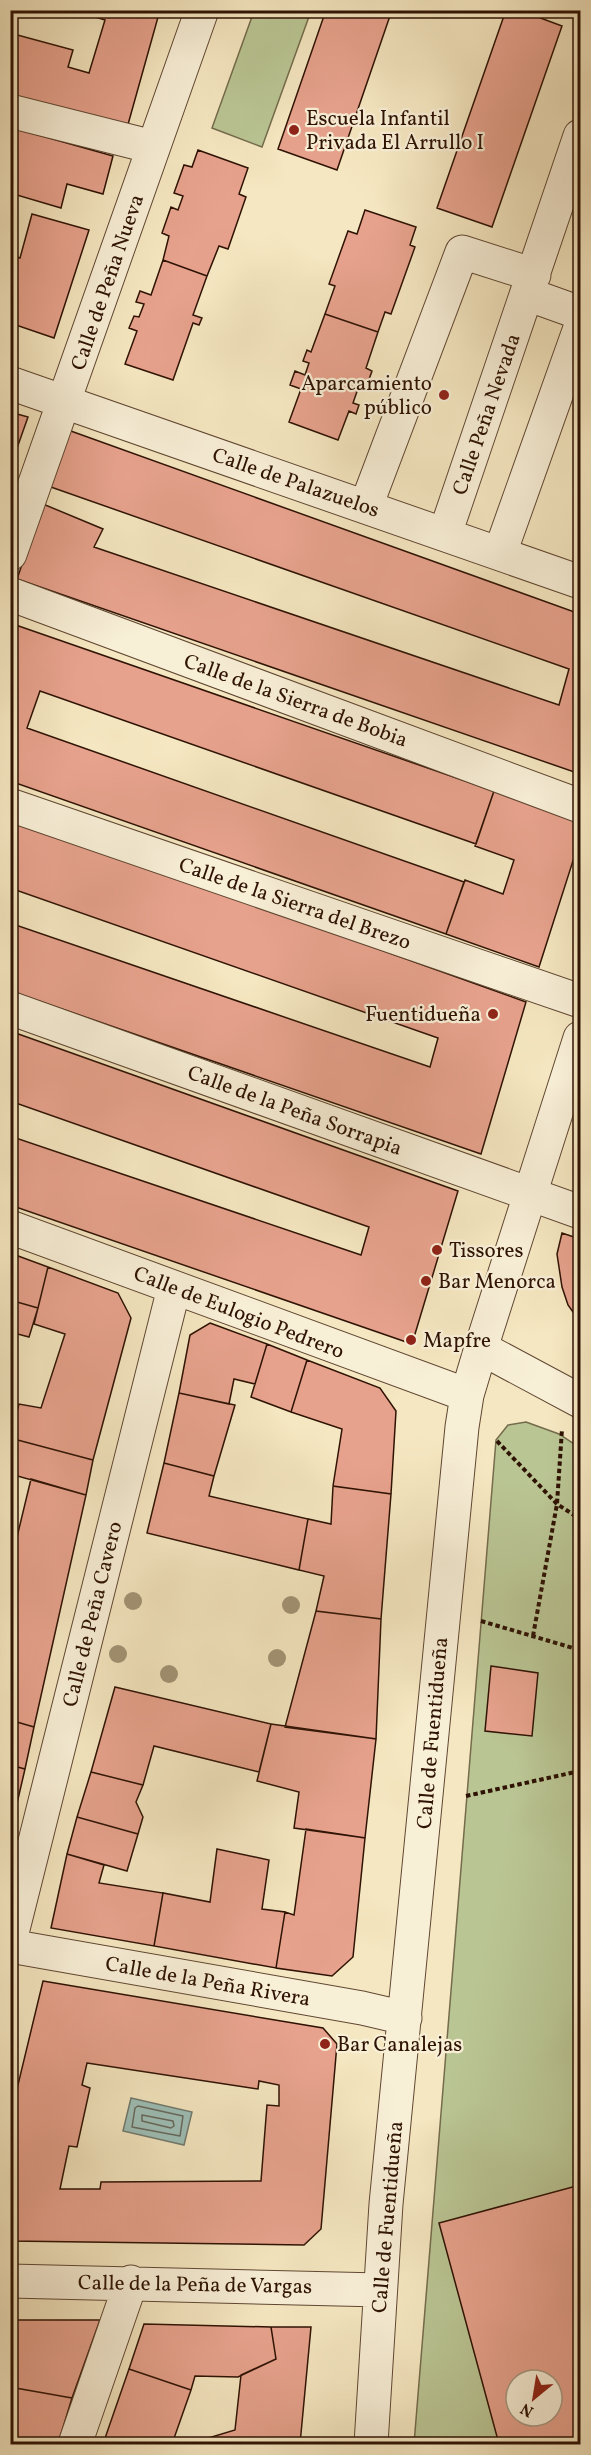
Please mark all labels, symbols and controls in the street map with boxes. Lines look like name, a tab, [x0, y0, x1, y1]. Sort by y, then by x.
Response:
place label: Escuela Infantil Privada El Arrullo I	[306, 105, 484, 158]
marker: Escuela Infantil Privada El Arrullo I	[287, 123, 301, 137]
street label: Calle de Peña Nueva	[65, 191, 152, 374]
street label: Calle Peña Nevada	[446, 330, 529, 499]
place label: Aparcamiento público	[301, 370, 432, 423]
marker: Aparcamiento público	[437, 388, 451, 402]
street label: Calle de Palazuelos	[208, 441, 383, 526]
street label: Calle de la Sierra de Bobia	[180, 647, 411, 755]
street label: Calle de la Sierra del Brezo	[175, 851, 414, 958]
place label: Fuentidueña	[365, 1001, 481, 1030]
marker: Fuentidueña	[486, 1007, 500, 1021]
street label: Calle de la Peña Sorrapia	[183, 1059, 406, 1164]
place label: Tissores	[449, 1237, 523, 1266]
marker: Tissores	[430, 1243, 444, 1257]
street label: Calle de Eulogio Pedrero	[129, 1260, 348, 1367]
place label: Bar Menorca	[438, 1268, 556, 1297]
marker: Bar Menorca	[419, 1274, 433, 1288]
place label: Mapfre	[423, 1327, 491, 1356]
marker: Mapfre	[404, 1333, 418, 1347]
street label: Calle de Peña Cavero	[56, 1519, 131, 1710]
street label: Calle de Fuentidueña	[411, 1636, 456, 1830]
street label: Calle de la Peña Rivera	[103, 1950, 312, 2015]
place label: Bar Canalejas	[337, 2031, 462, 2060]
marker: Bar Canalejas	[318, 2037, 332, 2051]
street label: Calle de Fuentidueña	[366, 2120, 411, 2314]
street label: Calle de la Peña de Vargas	[78, 2269, 312, 2302]
north arrow	[504, 2368, 564, 2428]
text: N	[517, 2397, 538, 2422]

